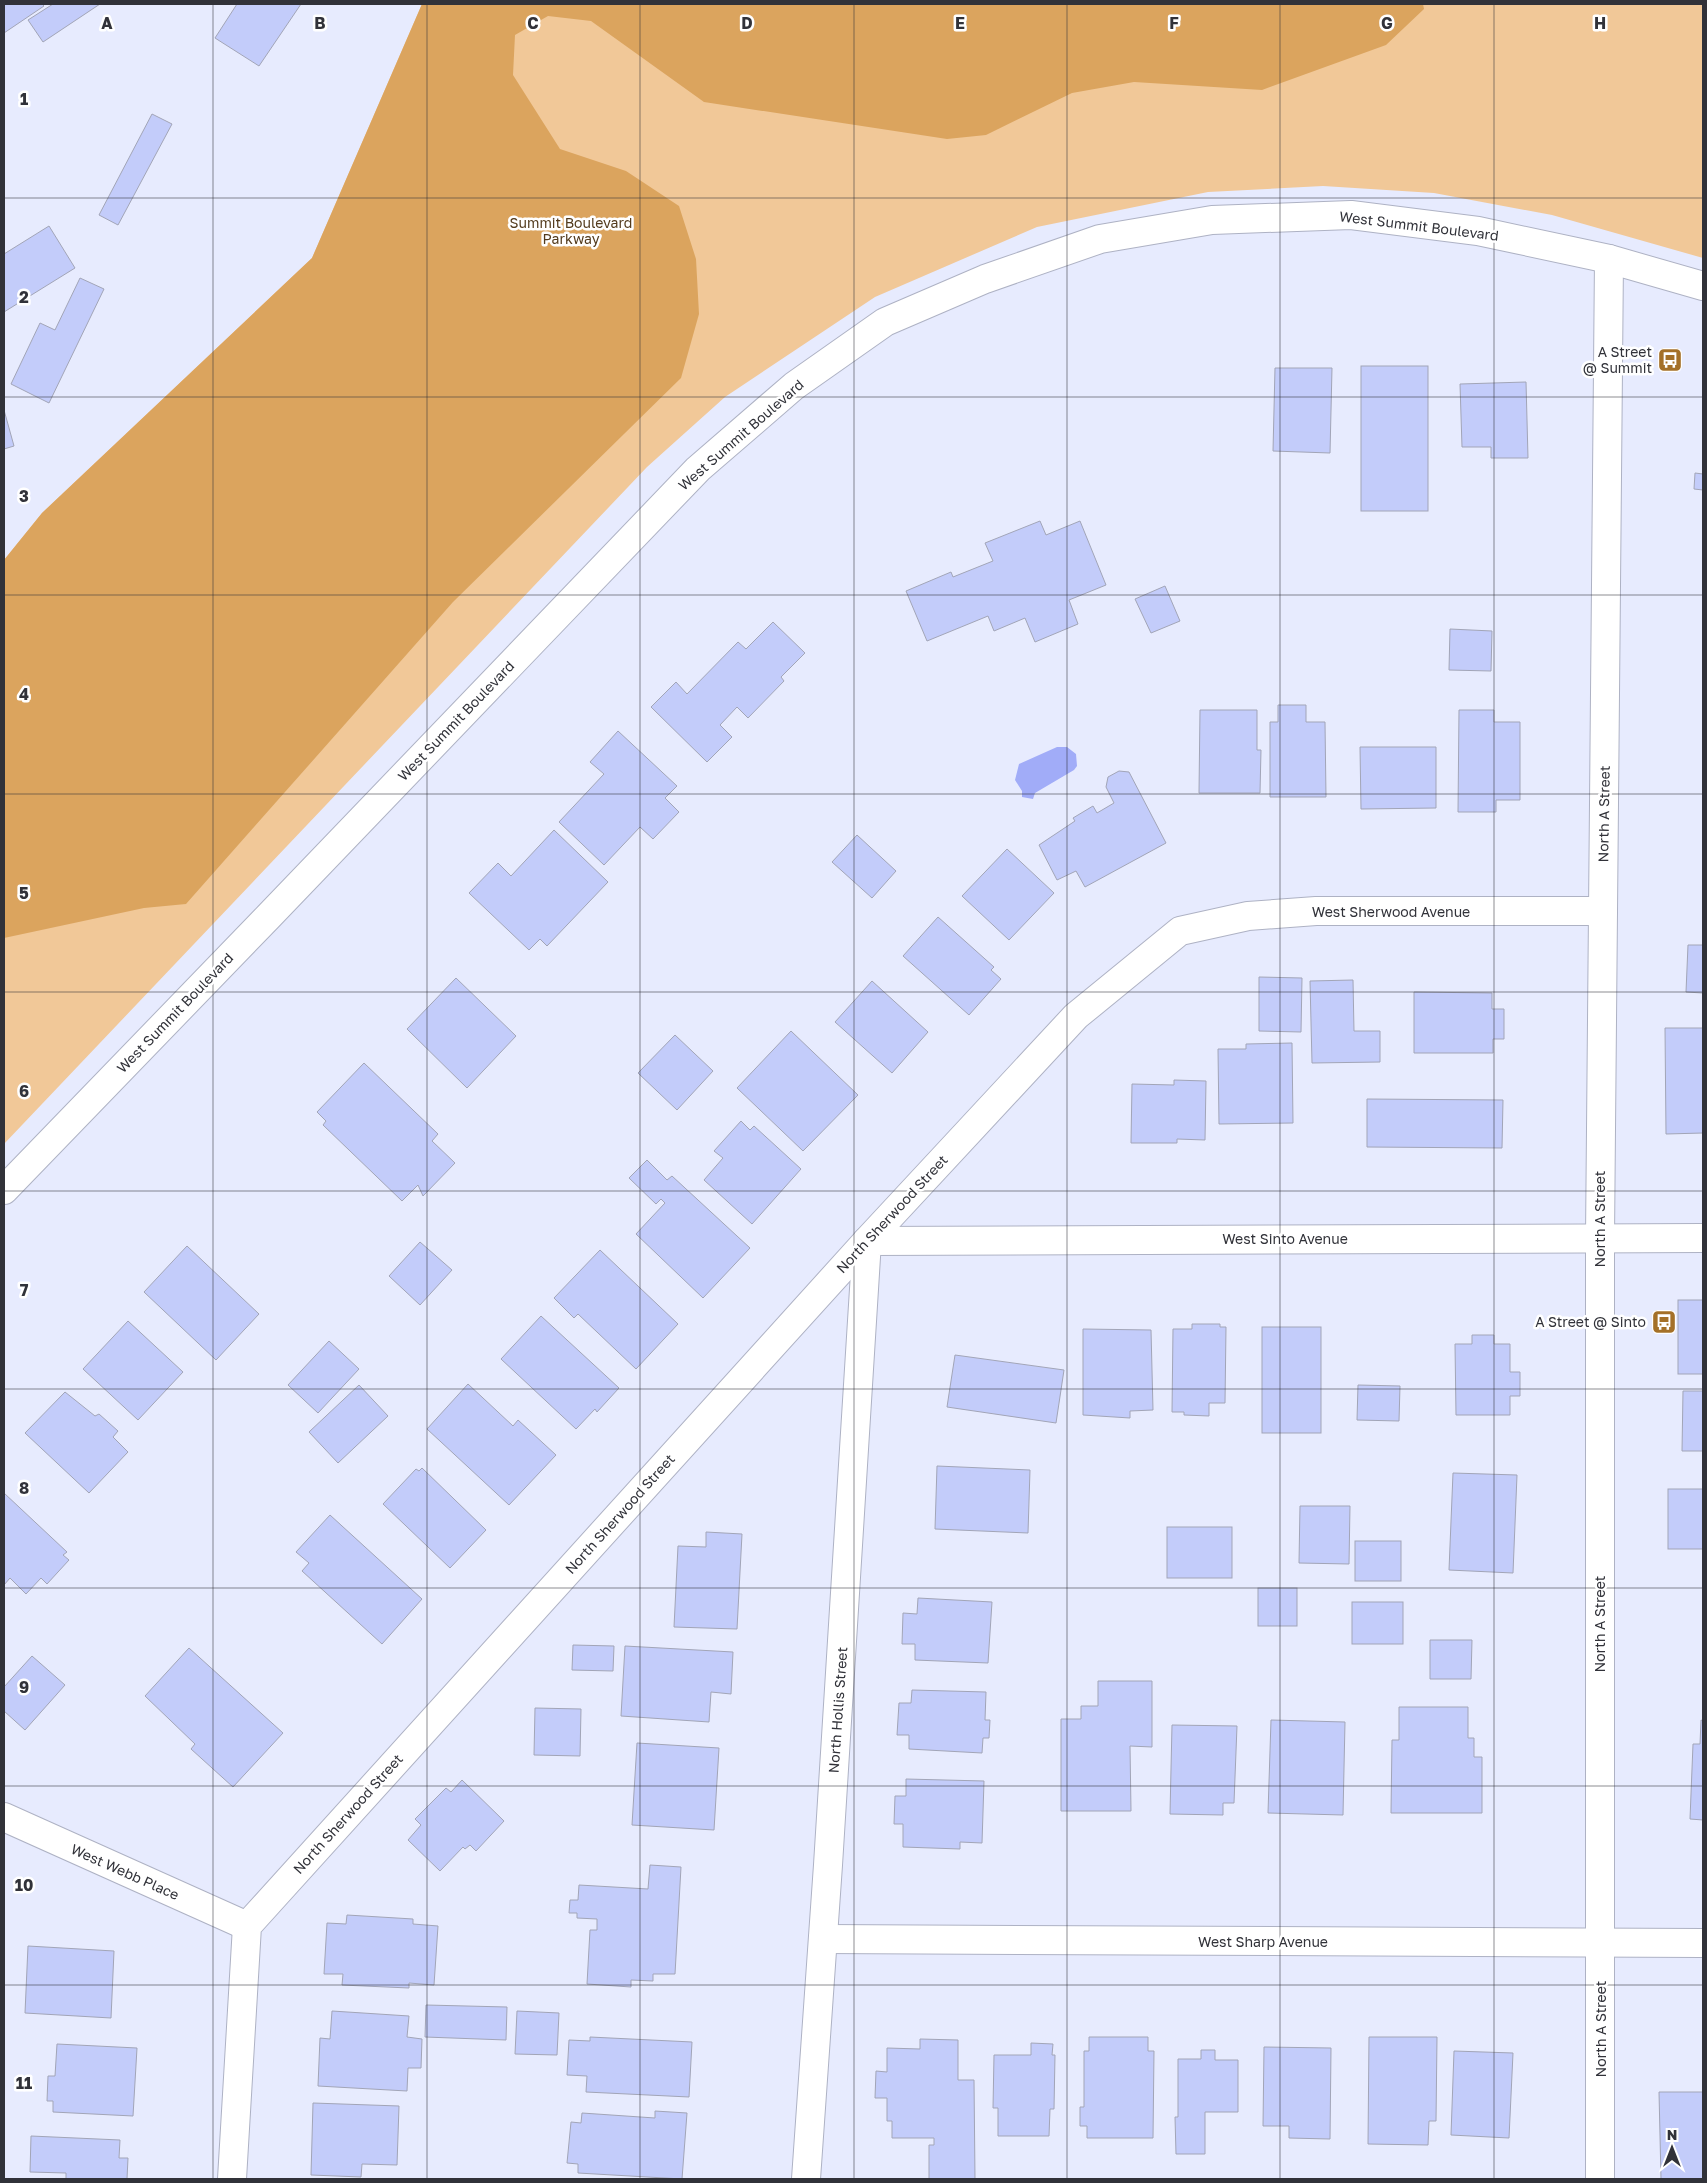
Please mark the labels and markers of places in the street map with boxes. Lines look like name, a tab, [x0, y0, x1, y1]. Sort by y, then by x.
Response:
place label: A Street @ Summit	[1583, 343, 1652, 376]
bus stop icon: A Street @ Summit	[1657, 347, 1683, 373]
bus stop icon: A Street @ Sinto	[1651, 1309, 1677, 1335]
place label: A Street @ Sinto	[1535, 1313, 1646, 1330]

